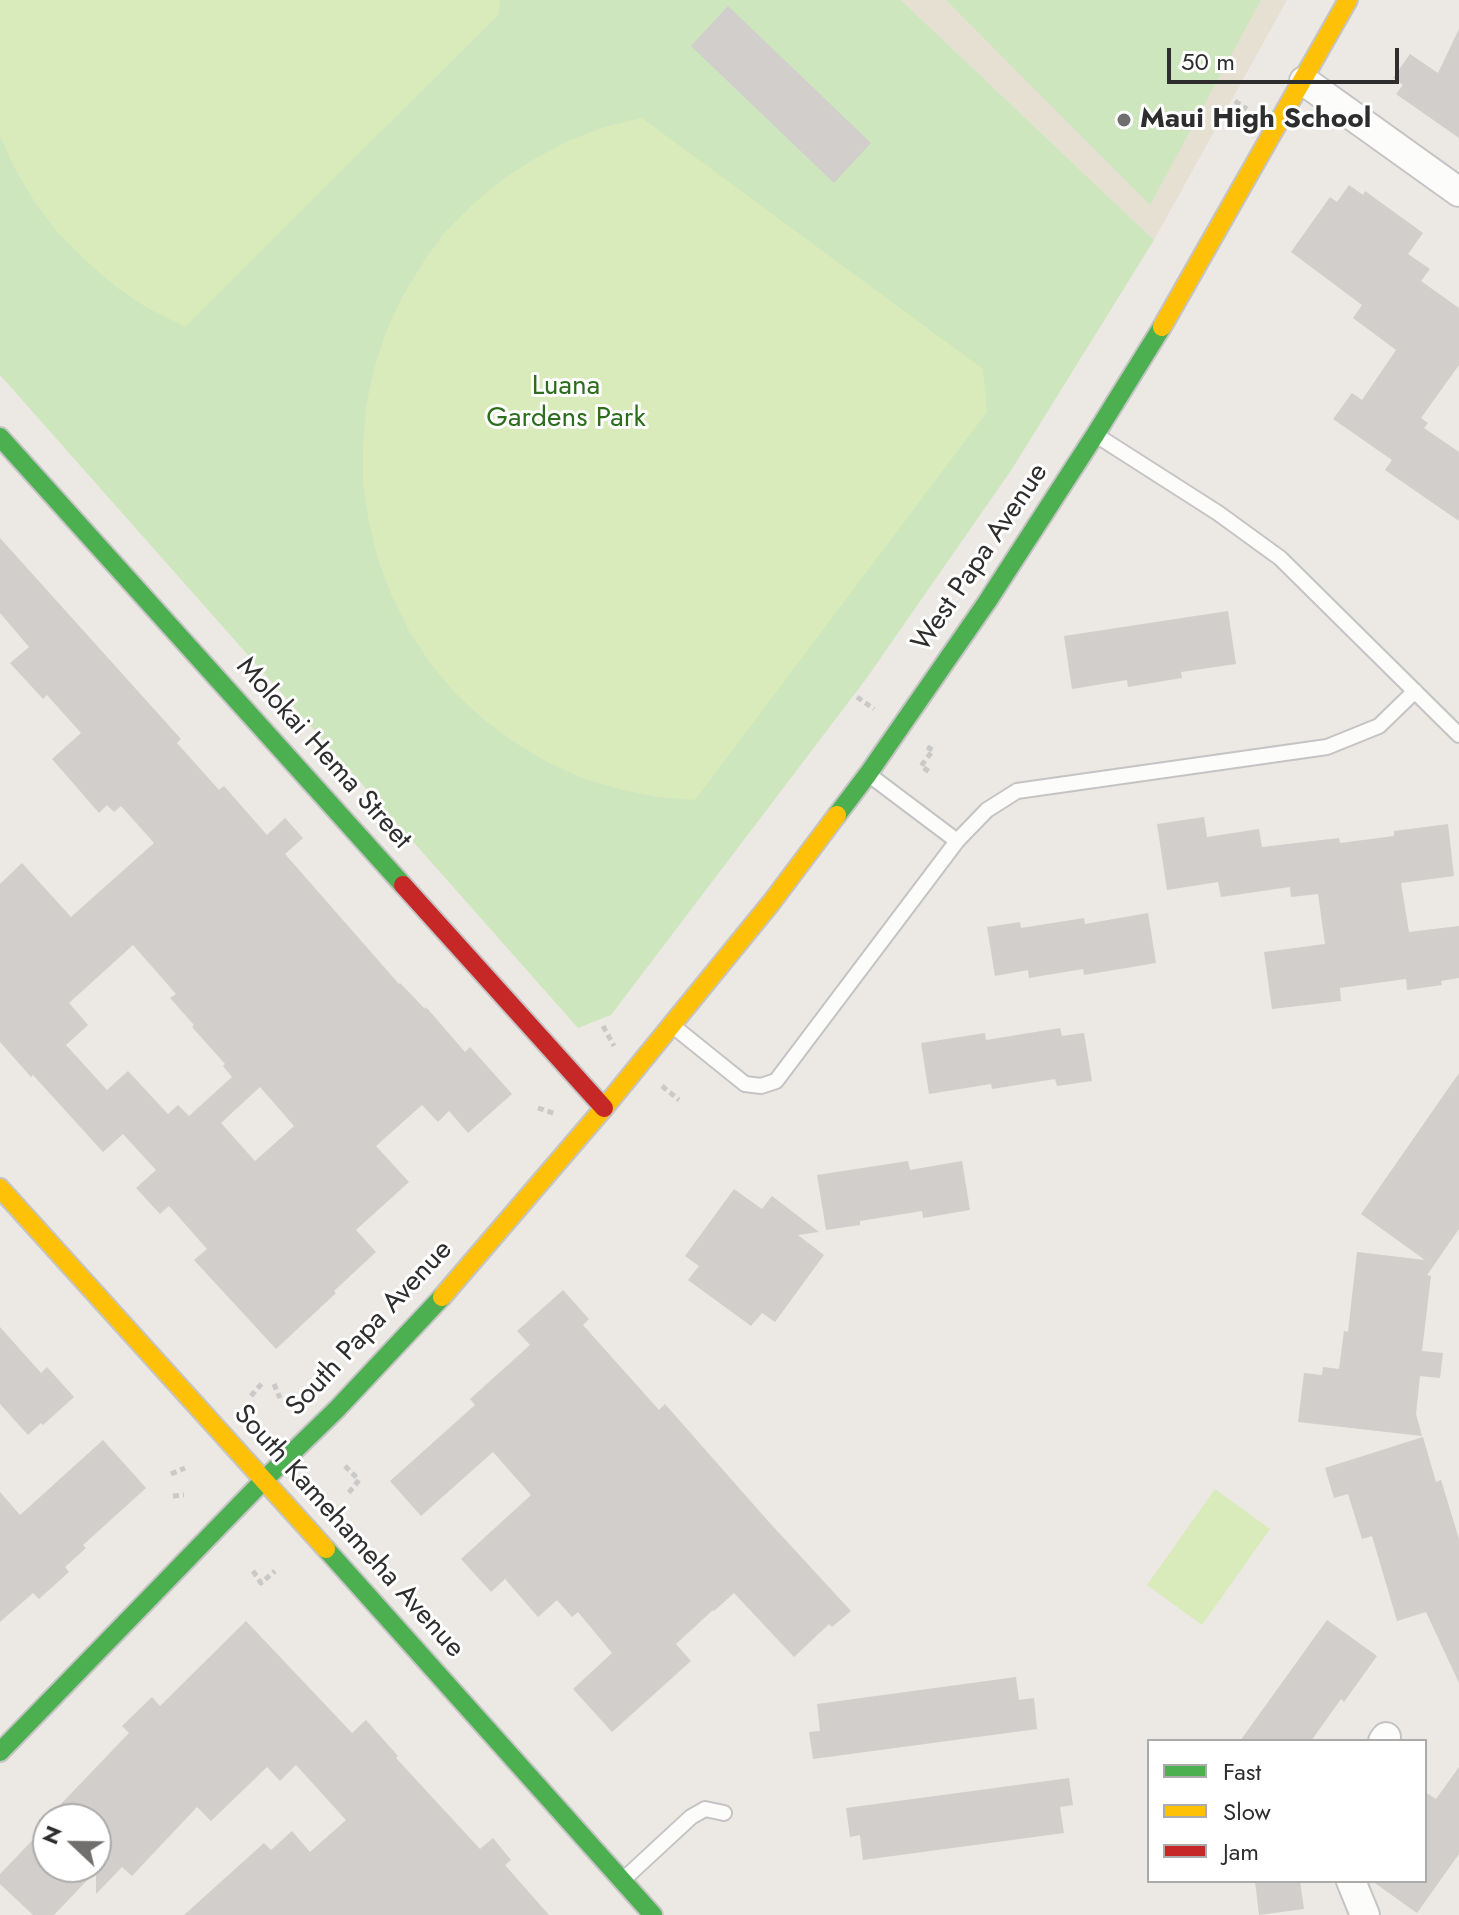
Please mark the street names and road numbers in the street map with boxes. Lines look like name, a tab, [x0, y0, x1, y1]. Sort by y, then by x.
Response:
street label: West Papa Avenue	[906, 458, 1056, 658]
street label: Molokai Hema Street	[228, 651, 418, 857]
street label: South Papa Avenue	[280, 1234, 460, 1424]
street label: South Kamehameha Avenue	[225, 1399, 471, 1665]

